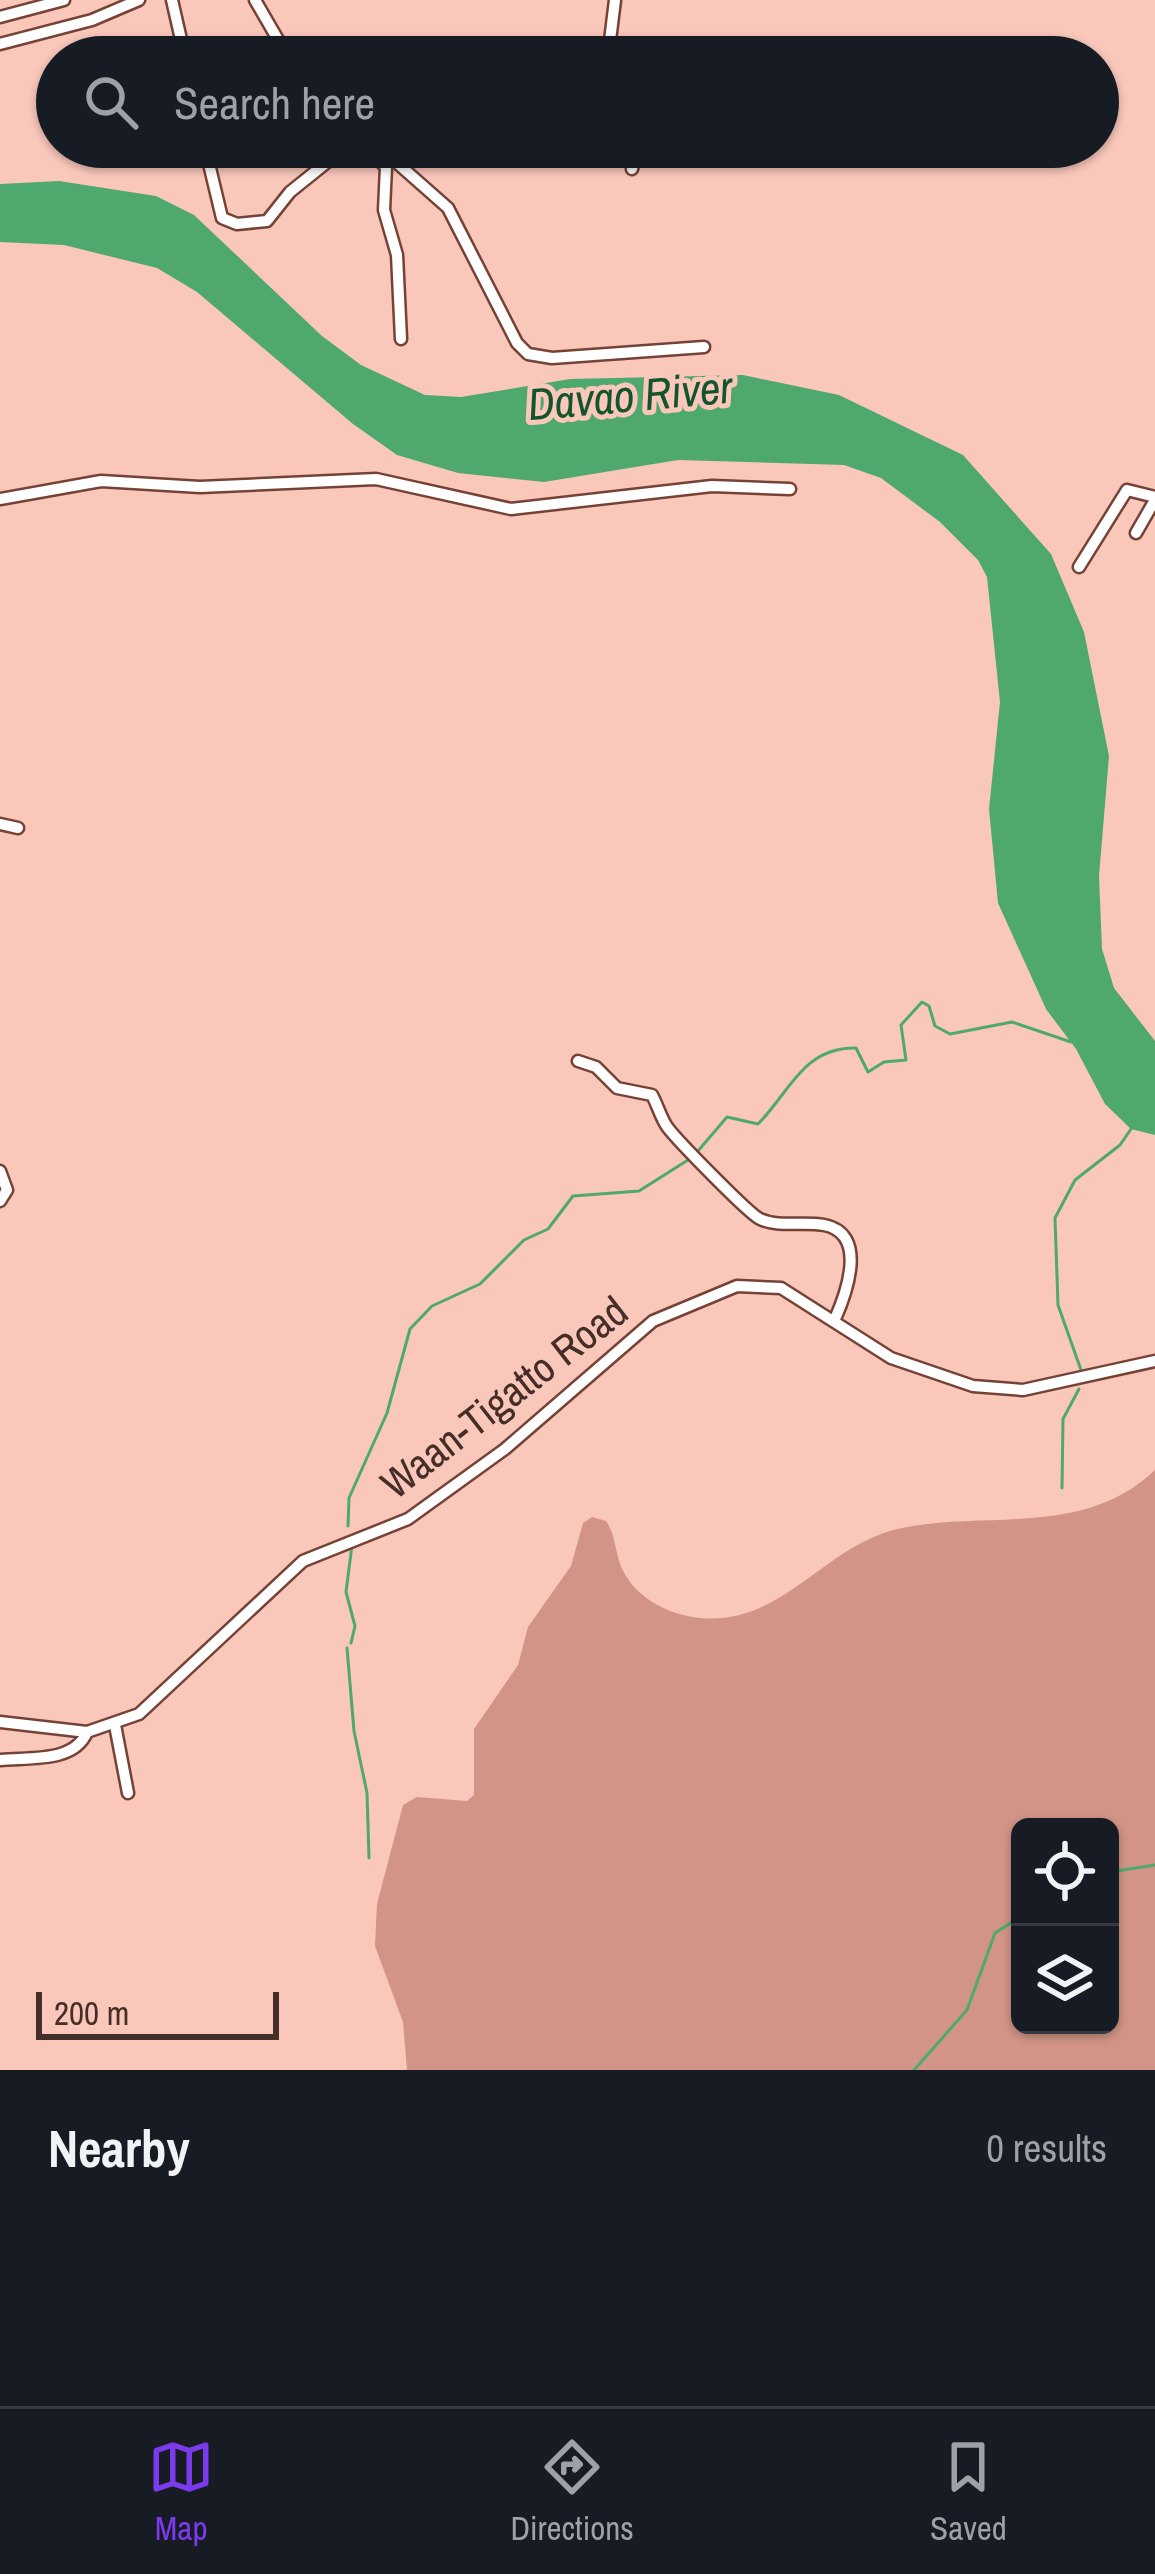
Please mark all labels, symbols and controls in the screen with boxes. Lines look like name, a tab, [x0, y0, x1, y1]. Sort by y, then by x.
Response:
search box	[36, 36, 1119, 168]
icon: search	[78, 69, 144, 135]
text: Search here	[174, 72, 375, 133]
water label: Davao River	[525, 356, 737, 434]
street label: Waan-Tigatto Road	[369, 1283, 639, 1511]
map controls	[1011, 1818, 1119, 2034]
button: locate	[1011, 1818, 1119, 1926]
button: layers	[1011, 1926, 1119, 2034]
scale bar	[36, 1986, 279, 2039]
text: 200 m	[54, 1991, 129, 2035]
text: Nearby	[48, 2114, 190, 2183]
text: 0 results	[986, 2122, 1107, 2174]
tab: Map	[148, 2434, 214, 2550]
tab: Directions	[510, 2434, 634, 2550]
tab: Saved	[930, 2434, 1007, 2550]

